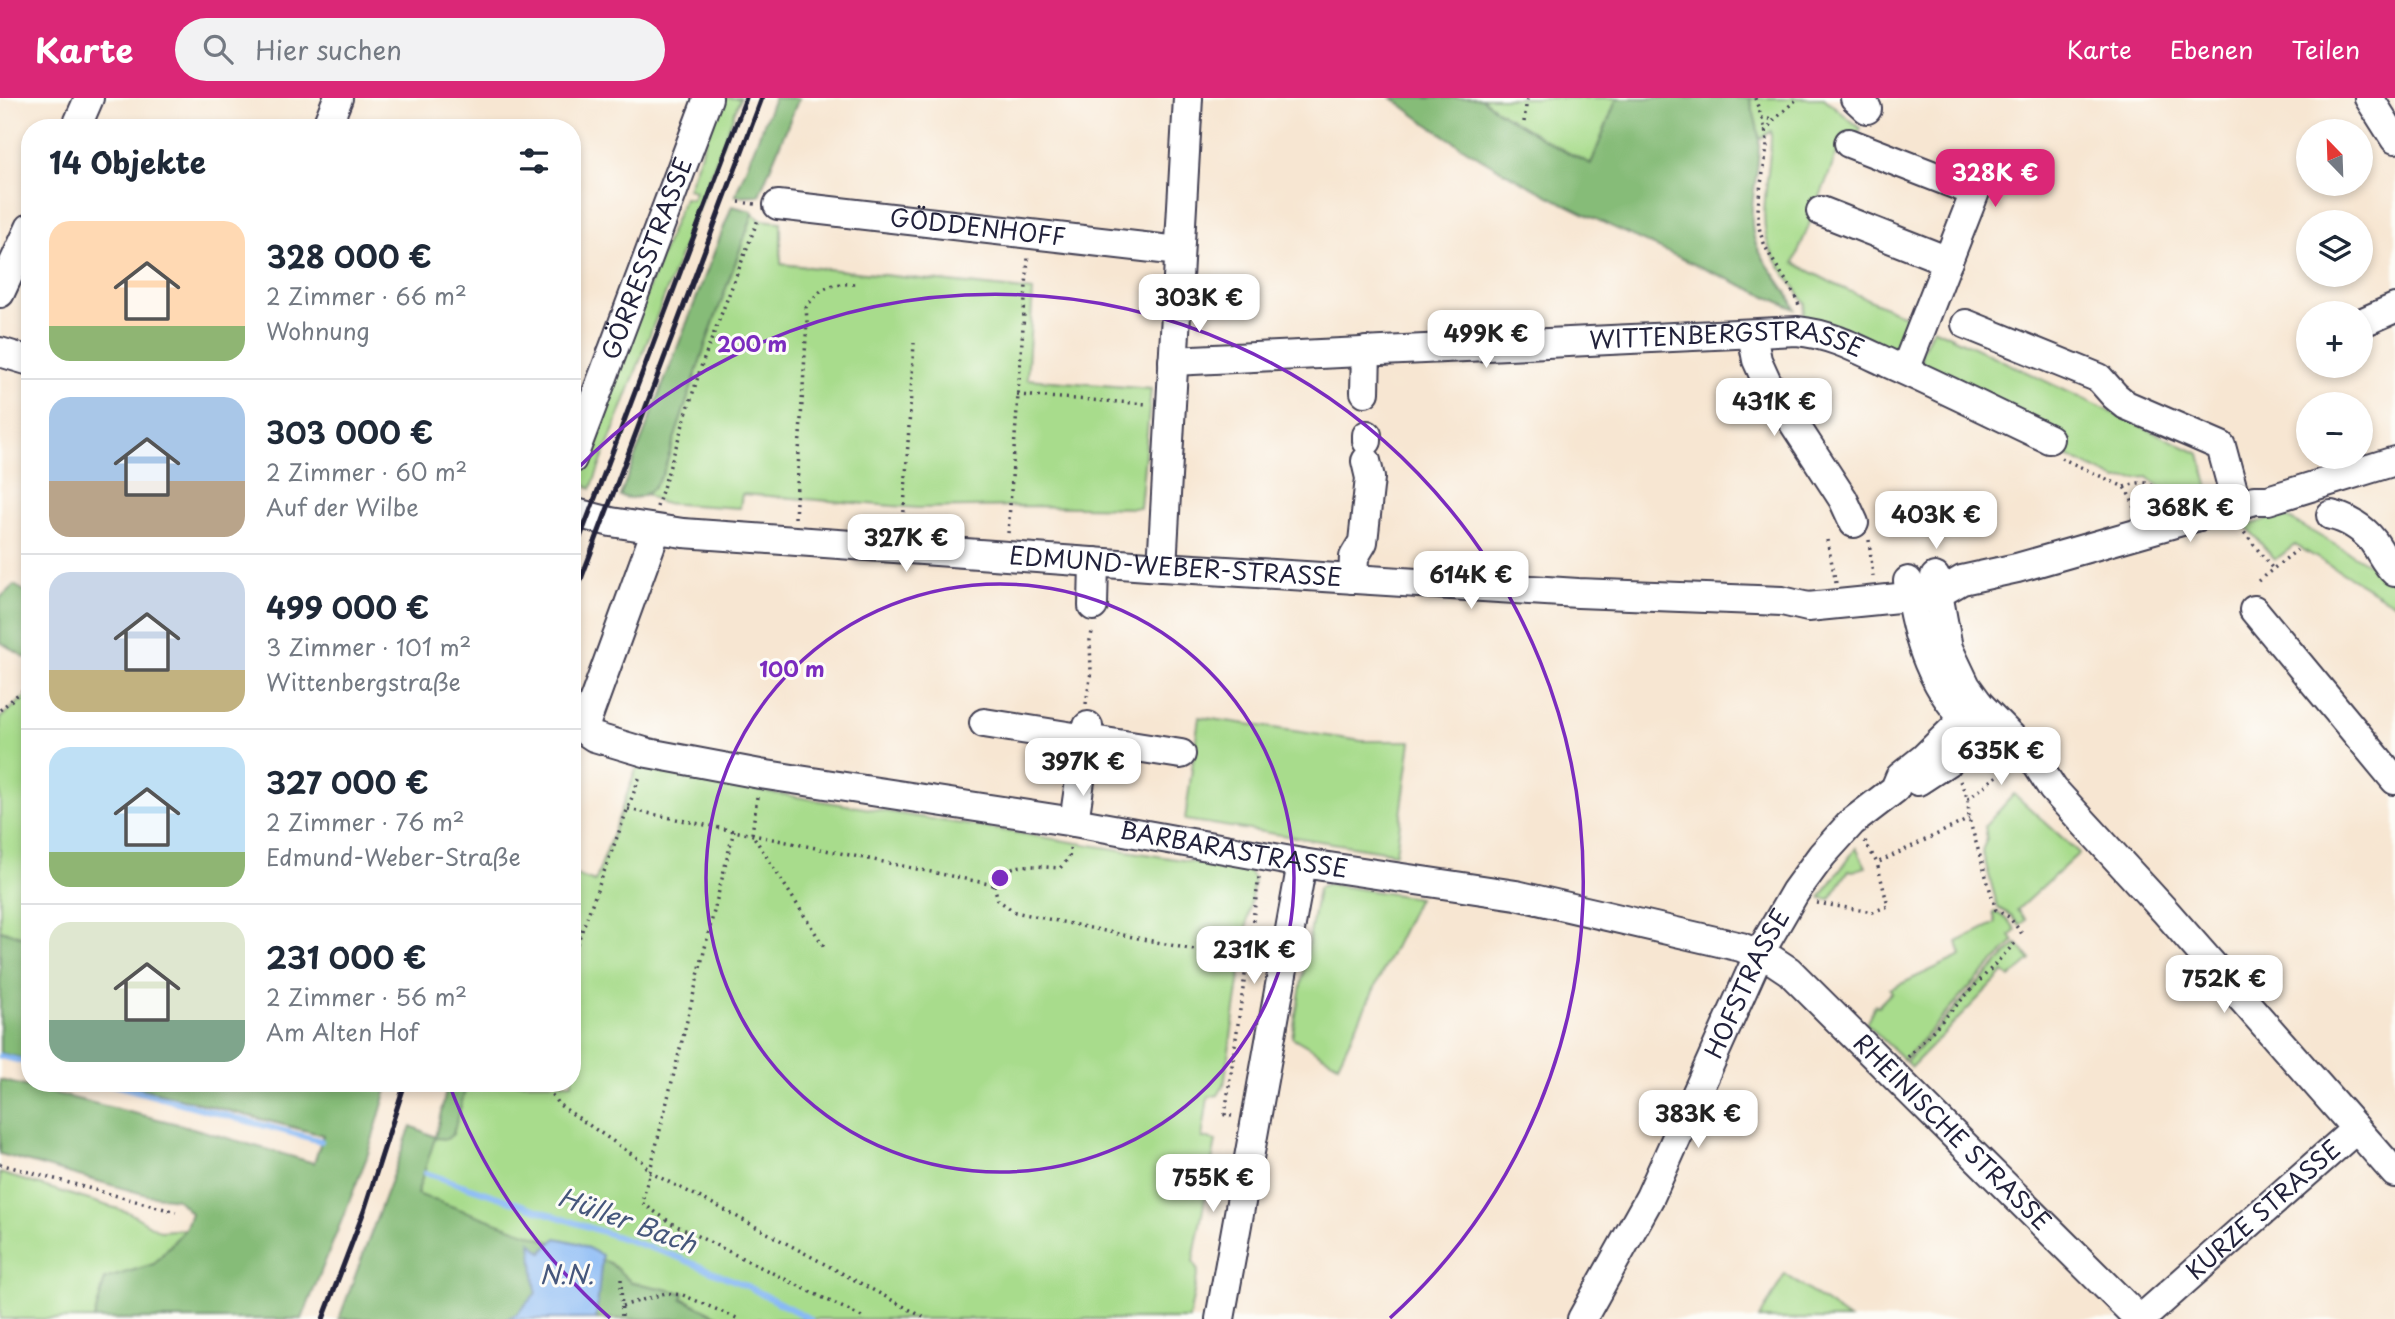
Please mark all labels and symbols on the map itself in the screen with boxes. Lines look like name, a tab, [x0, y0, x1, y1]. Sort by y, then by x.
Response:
north arrow	[2296, 119, 2373, 196]
pin: 328K €	[1938, 150, 2052, 209]
street label: GÖRRESSTRASSE	[591, 152, 700, 364]
street label: GÖDDENHOFF	[888, 198, 1068, 254]
pin: 303K €	[1142, 274, 1256, 334]
pin: 499K €	[1429, 310, 1543, 370]
street label: WITTENBERGSTRASSE	[1588, 311, 1870, 365]
text: 200 m	[717, 327, 787, 359]
pin: 431K €	[1717, 378, 1831, 438]
pin: 368K €	[2133, 484, 2247, 544]
pin: 403K €	[1879, 491, 1993, 551]
pin: 327K €	[849, 514, 963, 574]
street label: EDMUND-WEBER-STRASSE	[1008, 536, 1344, 594]
pin: 614K €	[1414, 552, 1528, 611]
text: 100 m	[759, 652, 825, 684]
pin: 635K €	[1944, 728, 2058, 787]
pin: 397K €	[1026, 738, 1140, 798]
street label: BARBARASTRASSE	[1117, 811, 1351, 886]
centre of rings	[988, 866, 1012, 890]
street label: HOFSTRASSE	[1694, 901, 1798, 1064]
pin: 231K €	[1197, 926, 1311, 986]
pin: 752K €	[2167, 956, 2281, 1015]
street label: RHEINISCHE STRASSE	[1846, 1025, 2060, 1238]
pin: 383K €	[1641, 1090, 1755, 1150]
street label: KURZE STRASSE	[2177, 1131, 2348, 1287]
pin: 755K €	[1156, 1154, 1270, 1214]
water label: Hüller Bach	[553, 1177, 703, 1263]
water label: N.N.	[540, 1254, 594, 1293]

